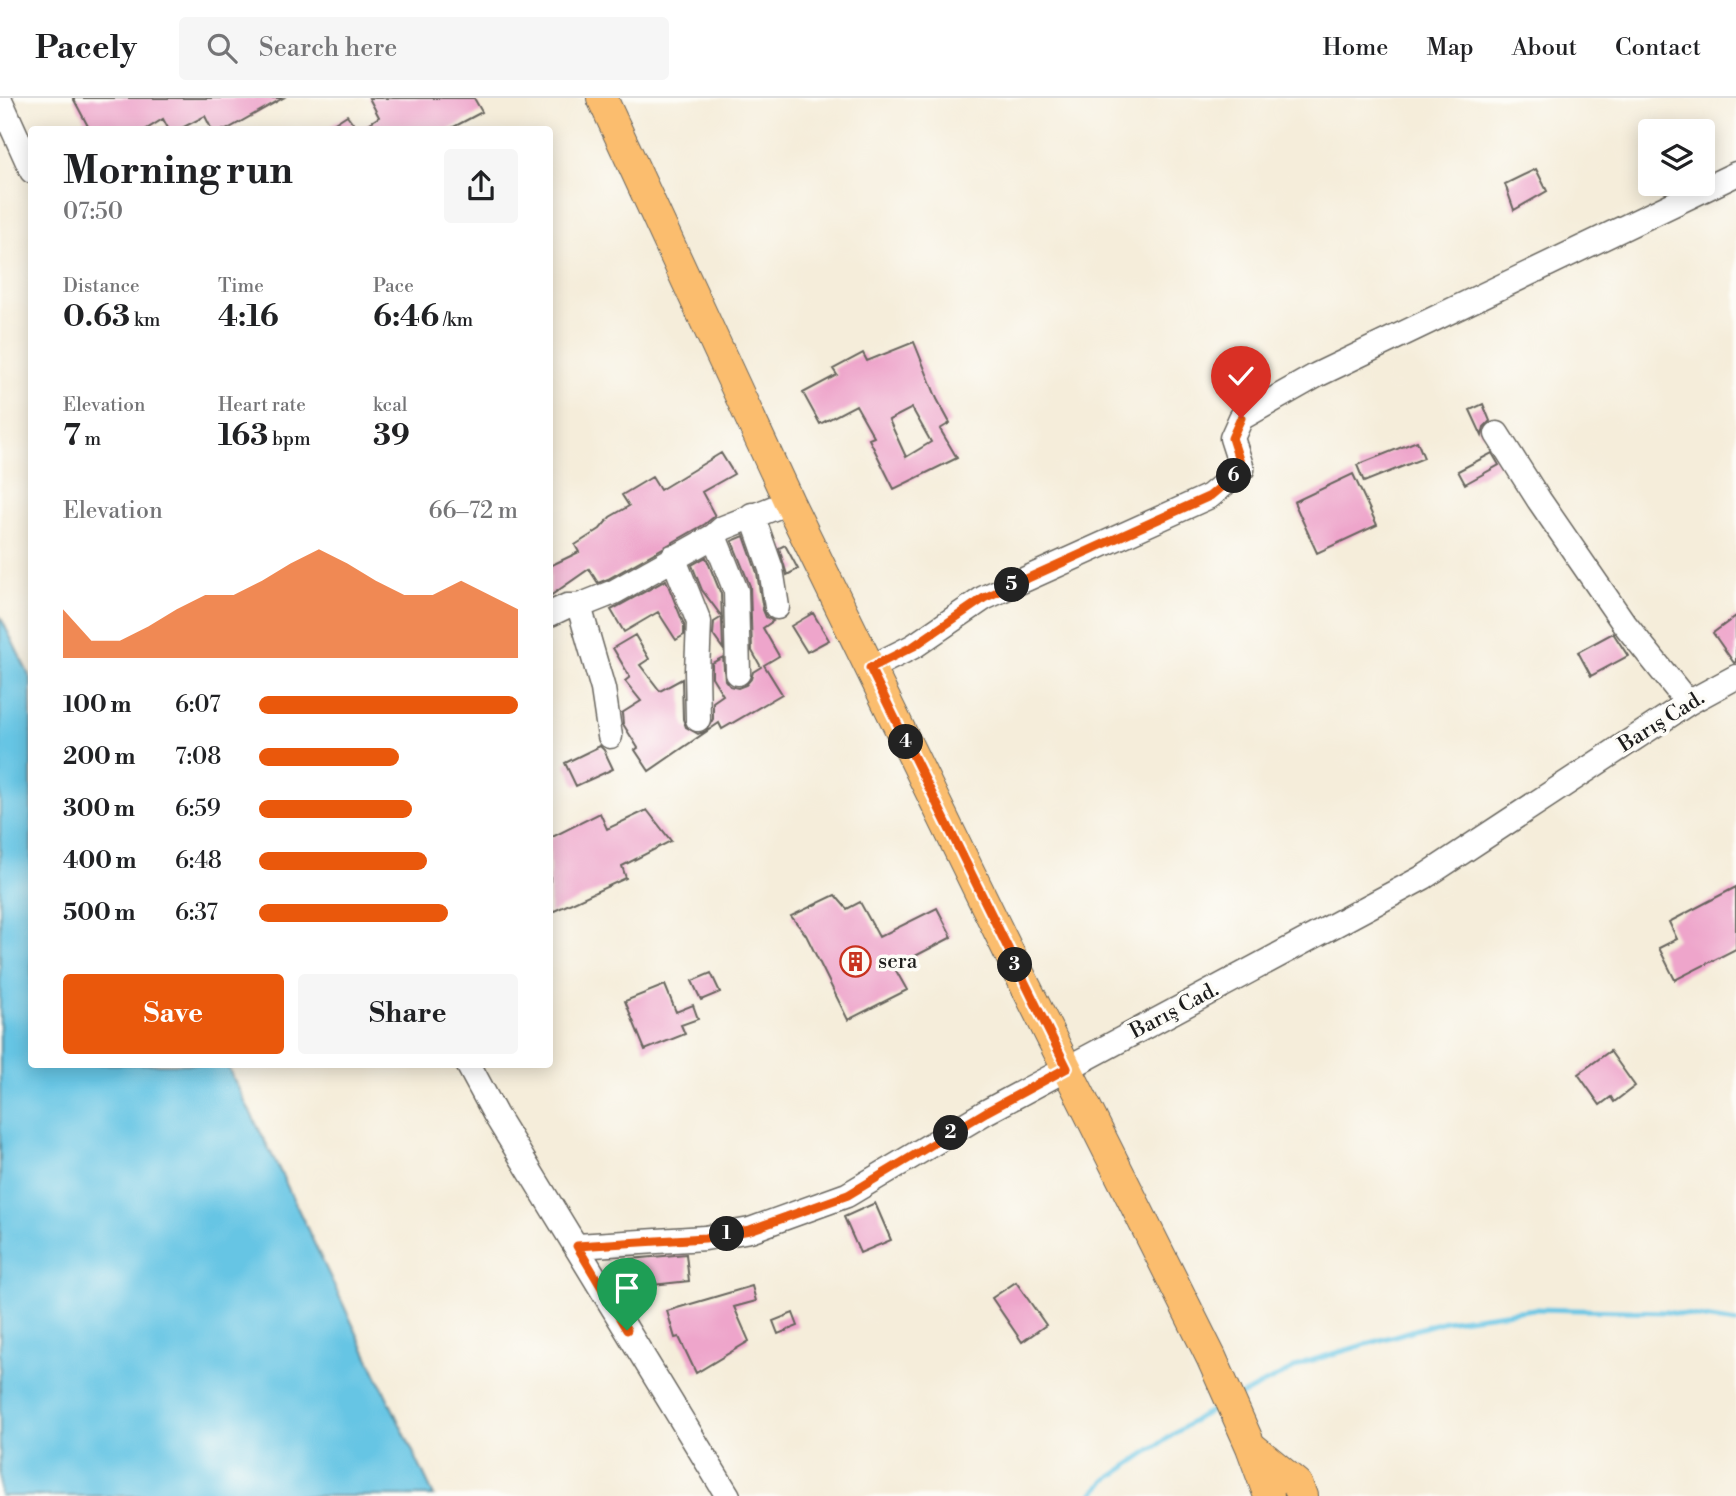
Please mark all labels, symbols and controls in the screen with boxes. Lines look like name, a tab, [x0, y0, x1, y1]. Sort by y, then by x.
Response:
search box	[179, 17, 669, 80]
text: Pacely	[35, 28, 137, 69]
icon: search	[203, 29, 241, 67]
text: Search here	[259, 32, 397, 64]
text: Home	[1323, 33, 1388, 63]
text: Map	[1426, 33, 1474, 63]
text: About	[1512, 33, 1577, 63]
text: Contact	[1615, 33, 1701, 63]
map controls	[1638, 119, 1715, 196]
button: layers	[1638, 119, 1715, 196]
text: Morning run	[63, 148, 293, 195]
button: share	[444, 149, 518, 223]
text: 07:50	[63, 198, 123, 226]
text: Distance	[63, 274, 140, 298]
text: Time	[218, 274, 264, 298]
text: Pace	[373, 274, 414, 298]
text: 0.63	[63, 298, 130, 336]
text: 4:16	[218, 298, 279, 336]
text: 6:46	[373, 298, 439, 336]
text: km	[130, 308, 160, 332]
text: /km	[439, 308, 473, 332]
pin	[1211, 346, 1271, 418]
icon: check	[1222, 357, 1260, 395]
text: Elevation	[63, 393, 145, 417]
text: Heart rate	[218, 393, 306, 417]
text: kcal	[373, 393, 407, 417]
text: 7	[63, 417, 81, 455]
text: 163	[218, 417, 268, 455]
text: 39	[373, 417, 410, 455]
text: m	[81, 427, 101, 451]
text: bpm	[268, 427, 311, 451]
pin: 6	[1216, 458, 1252, 494]
text: 6	[1228, 463, 1239, 487]
text: Elevation	[63, 497, 163, 525]
text: 66–72 m	[428, 497, 518, 525]
pin: 5	[995, 568, 1030, 602]
text: 5	[1006, 572, 1017, 596]
street label: Barış Cad.	[1613, 685, 1709, 759]
text: 100 m	[63, 691, 131, 719]
text: 6:07	[175, 691, 221, 719]
pin: 4	[888, 724, 923, 760]
text: 4	[899, 729, 912, 753]
text: 200 m	[63, 743, 135, 771]
text: 7:08	[175, 743, 221, 771]
text: 300 m	[63, 795, 135, 823]
text: 6:59	[175, 795, 221, 823]
text: 400 m	[63, 847, 136, 875]
text: 6:48	[175, 847, 222, 875]
text: 500 m	[63, 899, 135, 927]
text: 6:37	[175, 899, 218, 927]
building icon: sera	[838, 944, 872, 978]
pin: 3	[998, 948, 1032, 982]
place label: sera	[878, 949, 918, 975]
text: 3	[1009, 952, 1020, 976]
button: Save	[63, 974, 284, 1054]
button: Share	[298, 974, 518, 1054]
street label: Barış Cad.	[1125, 977, 1223, 1046]
pin: 2	[934, 1116, 968, 1150]
text: 2	[945, 1120, 956, 1144]
pin: 1	[710, 1216, 744, 1252]
text: 1	[722, 1221, 731, 1245]
pin	[597, 1258, 657, 1330]
icon: arrive	[608, 1269, 646, 1307]

